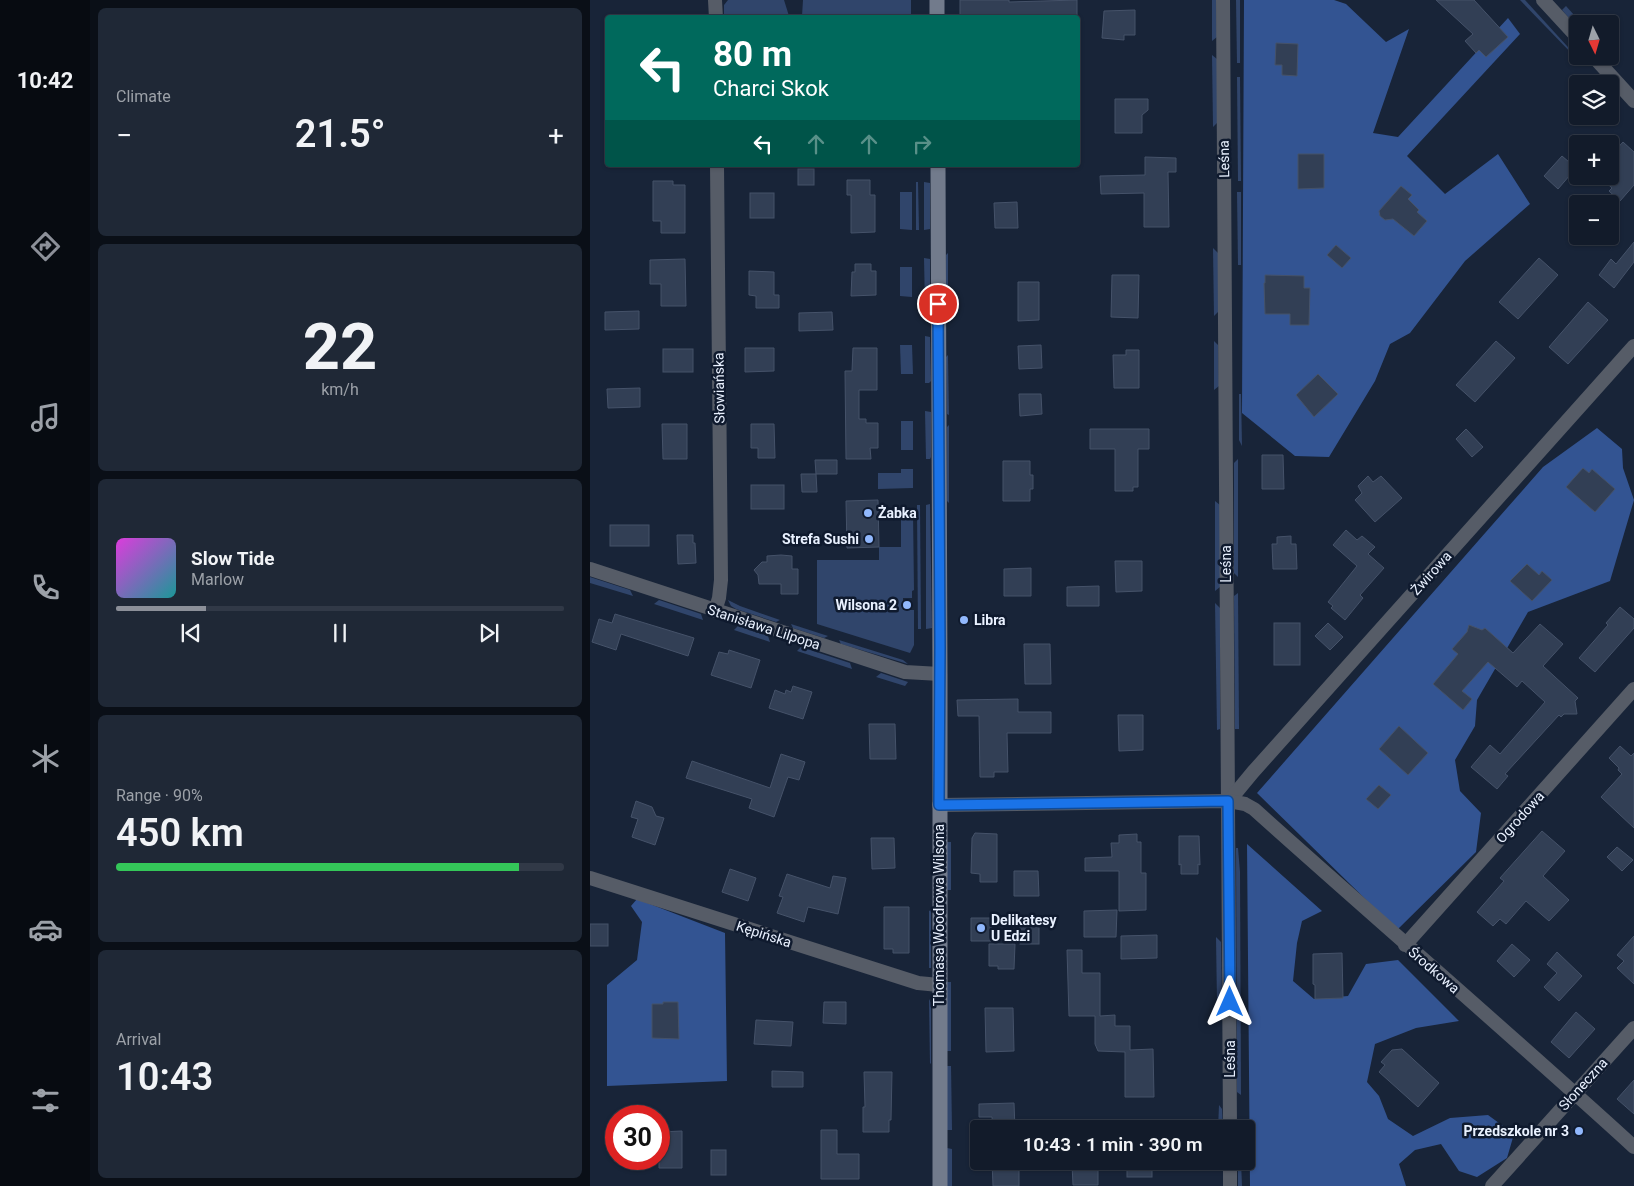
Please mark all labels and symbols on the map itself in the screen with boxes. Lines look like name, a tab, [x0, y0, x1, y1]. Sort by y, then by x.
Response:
north arrow	[1569, 15, 1619, 65]
street label: Leśna	[1216, 140, 1232, 178]
pin	[917, 283, 959, 325]
street label: Słowiańska	[710, 352, 728, 424]
place label: Żabka	[878, 505, 917, 521]
marker: Żabka	[862, 507, 874, 519]
place label: Strefa Sushi	[782, 531, 859, 547]
marker: Strefa Sushi	[863, 533, 875, 545]
street label: Leśna	[1218, 545, 1234, 583]
street label: Żwirowa	[1407, 548, 1455, 598]
place label: Wilsona 2	[835, 597, 897, 613]
marker: Wilsona 2	[901, 599, 913, 611]
street label: Stanisława Lilpopa	[706, 601, 822, 653]
place label: Libra	[974, 612, 1006, 628]
marker: Libra	[958, 614, 970, 626]
street label: Ogrodowa	[1493, 788, 1547, 846]
street label: Thomasa Woodrowa Wilsona	[931, 824, 947, 1006]
place label: Delikatesy U Edzi	[991, 912, 1058, 944]
street label: Kępińska	[734, 918, 794, 950]
marker: Delikatesy U Edzi	[975, 922, 987, 934]
street label: Środkowa	[1405, 943, 1463, 996]
position arrow	[1203, 975, 1255, 1027]
street label: Leśna	[1222, 1040, 1238, 1078]
street label: Słoneczna	[1555, 1055, 1611, 1113]
speed limit sign: 30	[605, 1105, 670, 1170]
place label: Przedszkole nr 3	[1463, 1123, 1569, 1139]
marker: Przedszkole nr 3	[1573, 1125, 1585, 1137]

